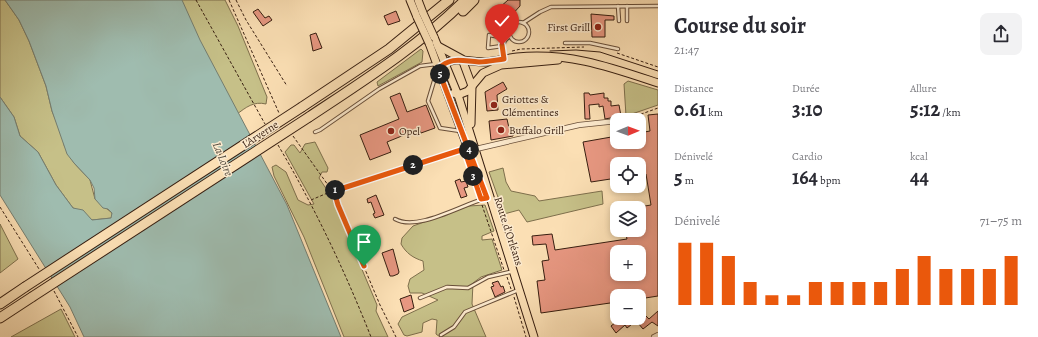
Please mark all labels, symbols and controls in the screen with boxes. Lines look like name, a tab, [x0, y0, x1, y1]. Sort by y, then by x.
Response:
pin	[485, 4, 519, 45]
icon: check	[491, 10, 513, 32]
text: Course du soir	[674, 11, 806, 41]
button: share	[980, 13, 1022, 55]
place label: First Grill	[547, 20, 590, 35]
marker: First Grill	[593, 22, 603, 32]
text: 21:47	[674, 41, 699, 58]
pin: 5	[430, 64, 450, 84]
text: 5	[438, 66, 442, 81]
text: Distance	[674, 81, 713, 96]
text: Durée	[792, 81, 820, 96]
text: Allure	[910, 81, 937, 96]
place label: Griottes & Clémentines	[502, 92, 559, 120]
text: 0.61	[674, 96, 706, 123]
text: 3:10	[792, 96, 823, 123]
text: 5:12	[910, 96, 940, 123]
marker: Griottes & Clémentines	[489, 100, 499, 110]
text: km	[706, 105, 723, 120]
text: /km	[940, 105, 961, 120]
north arrow	[610, 113, 646, 149]
map controls	[610, 113, 646, 325]
street label: L'Arverne	[239, 117, 281, 152]
place label: Buffalo Grill	[509, 123, 564, 138]
place label: Opel	[399, 124, 420, 139]
marker: Buffalo Grill	[496, 125, 506, 135]
marker: Opel	[386, 126, 396, 136]
water label: La Loire	[209, 140, 237, 179]
pin: 4	[459, 140, 479, 160]
text: 4	[466, 142, 472, 157]
text: Dénivelé	[674, 149, 713, 164]
text: Cardio	[792, 149, 823, 164]
text: kcal	[910, 149, 928, 164]
pin: 2	[403, 155, 423, 175]
text: 2	[410, 157, 416, 172]
button: locate	[610, 157, 646, 193]
text: 5	[674, 164, 683, 191]
text: 164	[792, 164, 818, 191]
text: 44	[910, 164, 929, 191]
pin: 3	[463, 166, 483, 186]
text: 3	[471, 168, 475, 183]
text: m	[683, 173, 694, 188]
text: bpm	[818, 173, 841, 188]
pin: 1	[325, 180, 345, 200]
text: 1	[333, 182, 337, 197]
street label: Route d'Orléans	[490, 195, 527, 267]
button: layers	[610, 201, 646, 237]
text: Dénivelé	[674, 212, 720, 229]
text: 71–75 m	[980, 212, 1022, 229]
pin	[347, 225, 381, 266]
icon: arrive	[353, 231, 375, 253]
button: +	[610, 245, 646, 281]
button: −	[610, 289, 646, 325]

